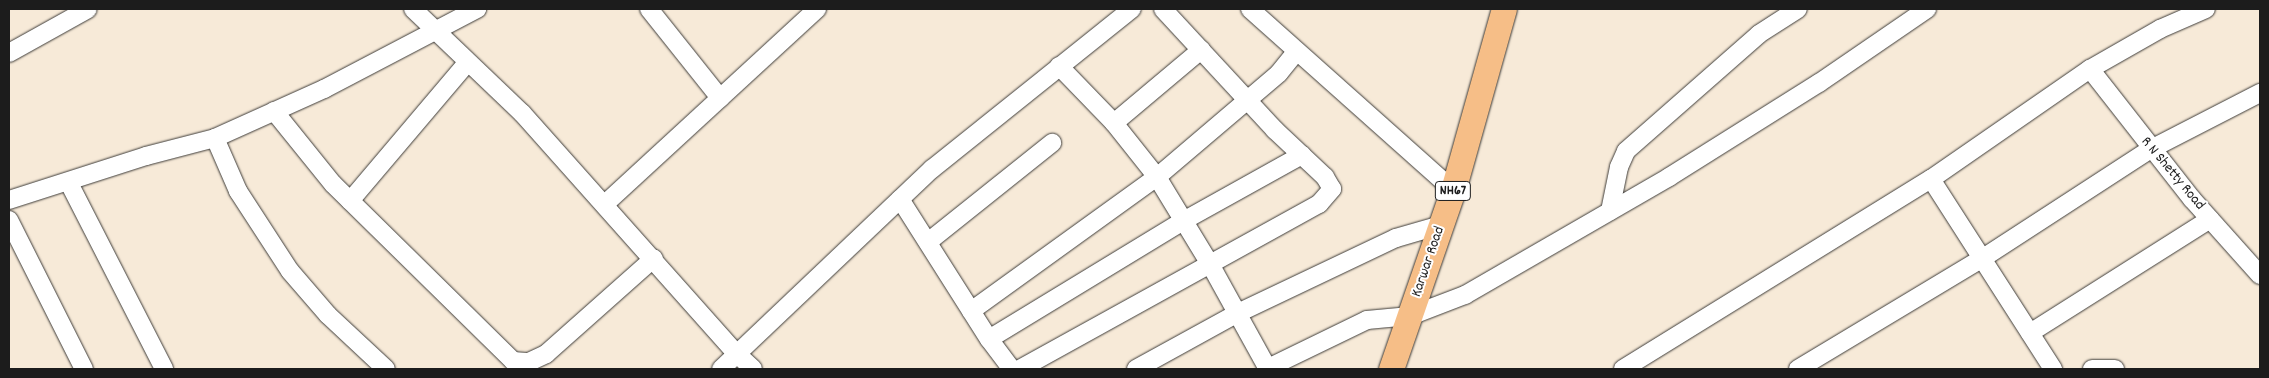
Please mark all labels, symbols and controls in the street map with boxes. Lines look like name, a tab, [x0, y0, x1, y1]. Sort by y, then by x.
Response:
street label: R N Shetty Road	[2136, 134, 2208, 214]
road number: NH67	[1434, 180, 1472, 202]
street label: Karwar Road	[1409, 224, 1449, 300]

